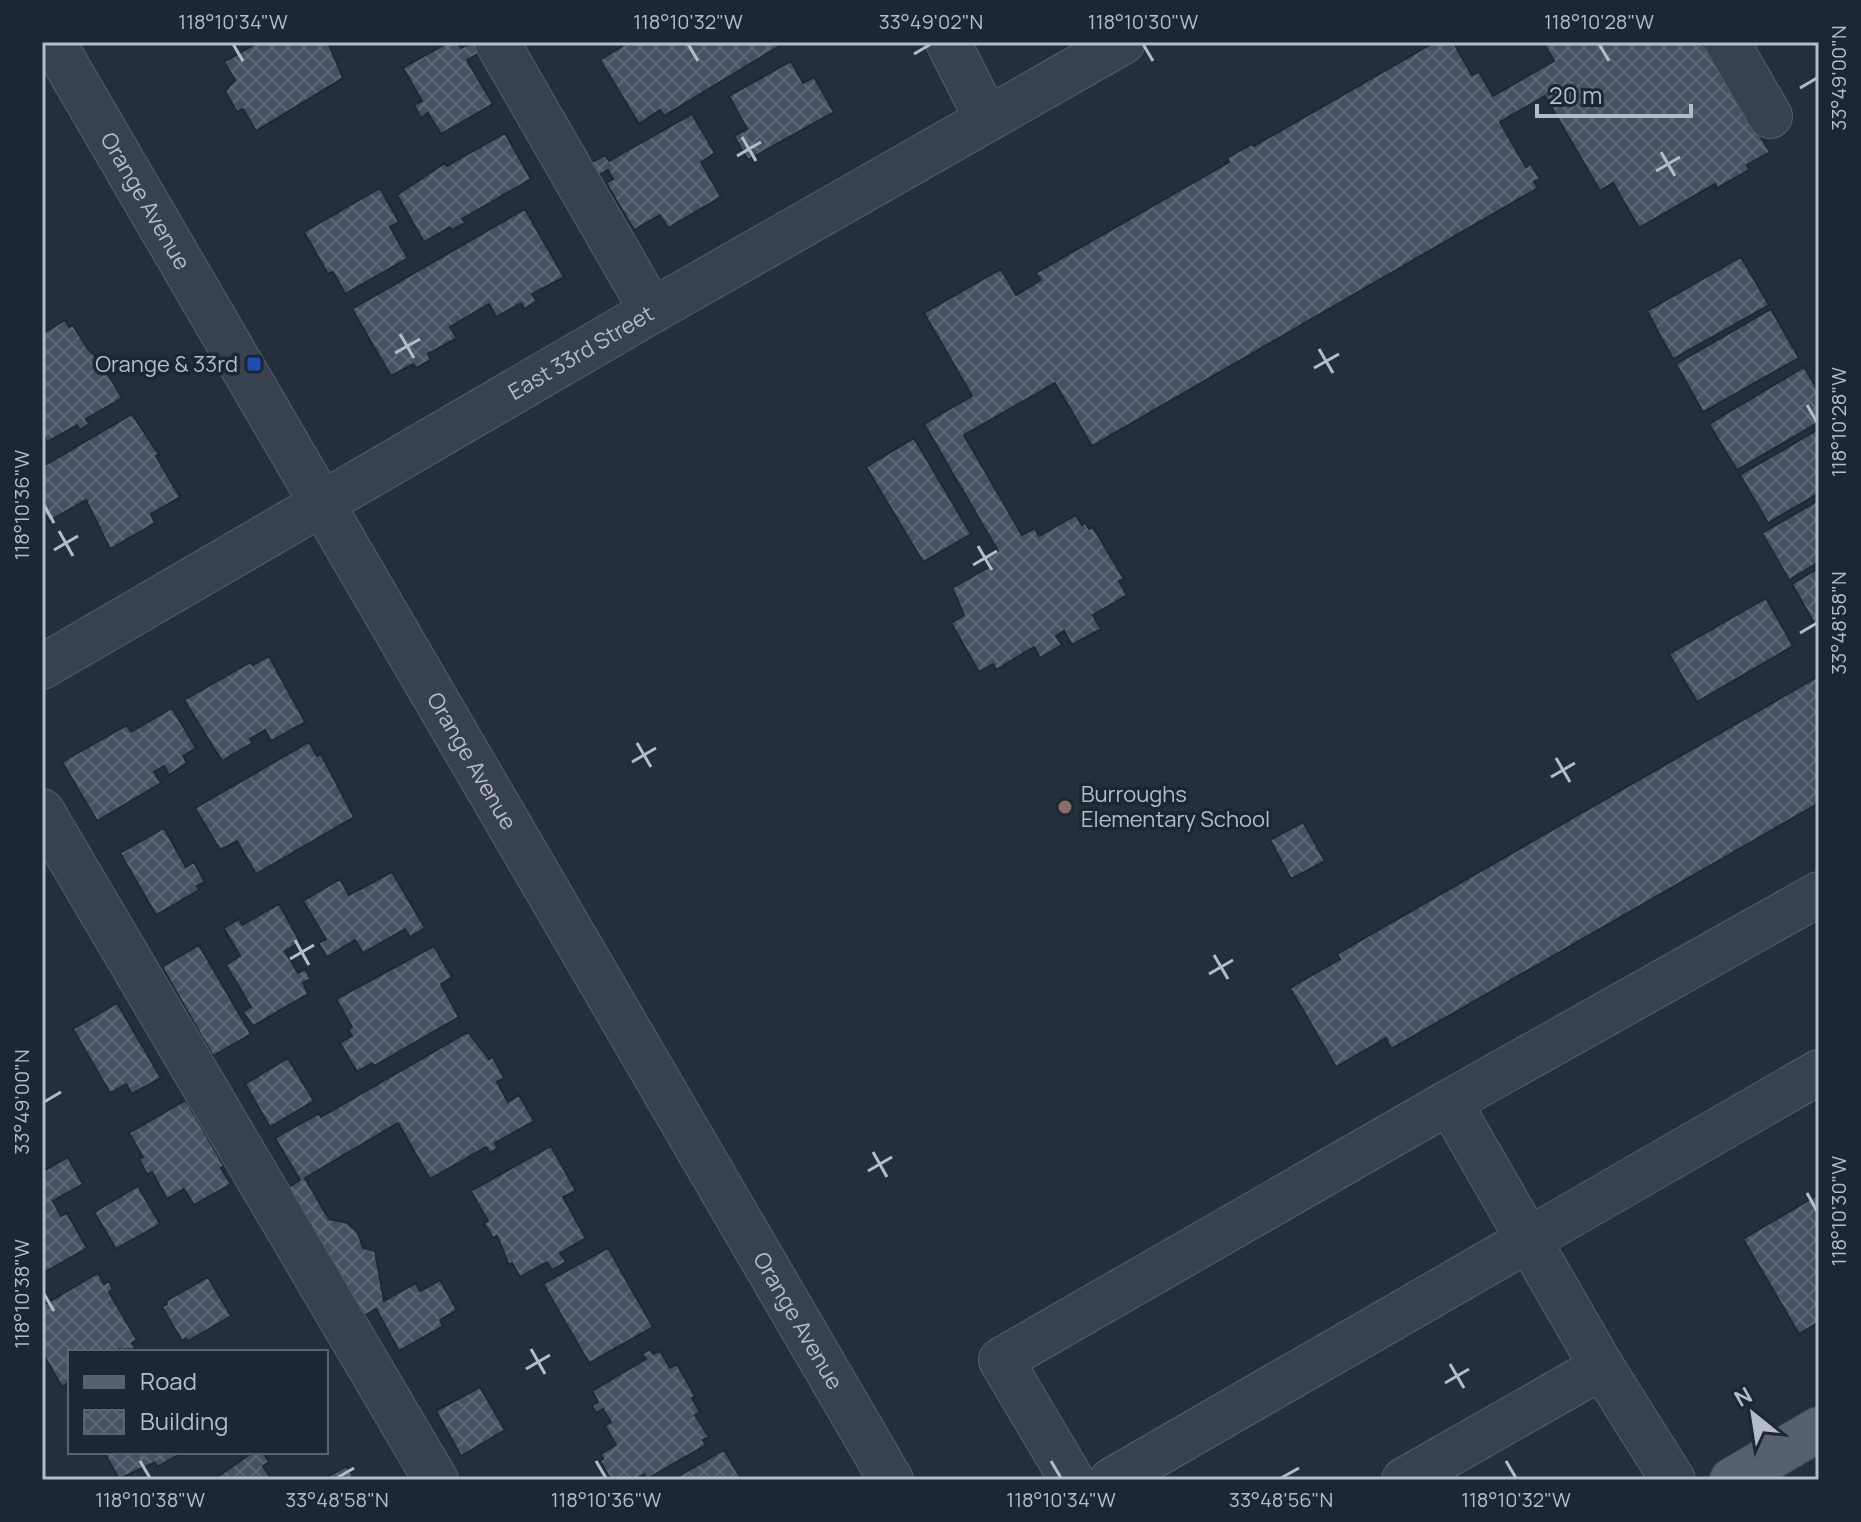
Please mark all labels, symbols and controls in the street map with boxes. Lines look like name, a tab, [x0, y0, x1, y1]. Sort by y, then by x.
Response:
text: 118°10'34"W	[178, 8, 288, 35]
text: 118°10'32"W	[633, 8, 743, 35]
text: 33°49'02"N	[879, 8, 983, 35]
text: 118°10'30"W	[1088, 8, 1198, 35]
text: 118°10'28"W	[1544, 8, 1654, 35]
text: 33°49'00"N	[1825, 25, 1852, 131]
scale bar	[1537, 68, 1691, 118]
text: 20 m	[1549, 78, 1602, 111]
street label: Orange Avenue	[94, 127, 198, 275]
street label: East 33rd Street	[503, 298, 659, 407]
place label: Orange & 33rd	[95, 349, 238, 379]
marker: Orange & 33rd	[245, 355, 263, 373]
text: 118°10'28"W	[1825, 367, 1852, 477]
text: 118°10'36"W	[8, 449, 35, 560]
text: 33°48'58"N	[1825, 571, 1852, 675]
street label: Orange Avenue	[420, 687, 524, 835]
place label: Burroughs Elementary School	[1081, 779, 1270, 834]
marker: Burroughs Elementary School	[1056, 798, 1074, 816]
text: 33°49'00"N	[8, 1049, 35, 1155]
text: 118°10'30"W	[1825, 1156, 1852, 1266]
text: 118°10'38"W	[8, 1239, 35, 1349]
street label: Orange Avenue	[746, 1246, 850, 1395]
legend	[68, 1350, 328, 1454]
text: Road	[140, 1364, 197, 1397]
north arrow	[1713, 1374, 1793, 1454]
text: N	[1729, 1380, 1757, 1414]
text: Building	[140, 1404, 228, 1437]
text: 118°10'38"W	[95, 1486, 205, 1513]
text: 33°48'58"N	[285, 1486, 389, 1513]
text: 118°10'36"W	[551, 1486, 662, 1513]
text: 118°10'34"W	[1006, 1486, 1116, 1513]
text: 33°48'56"N	[1229, 1486, 1333, 1513]
text: 118°10'32"W	[1461, 1486, 1571, 1513]

